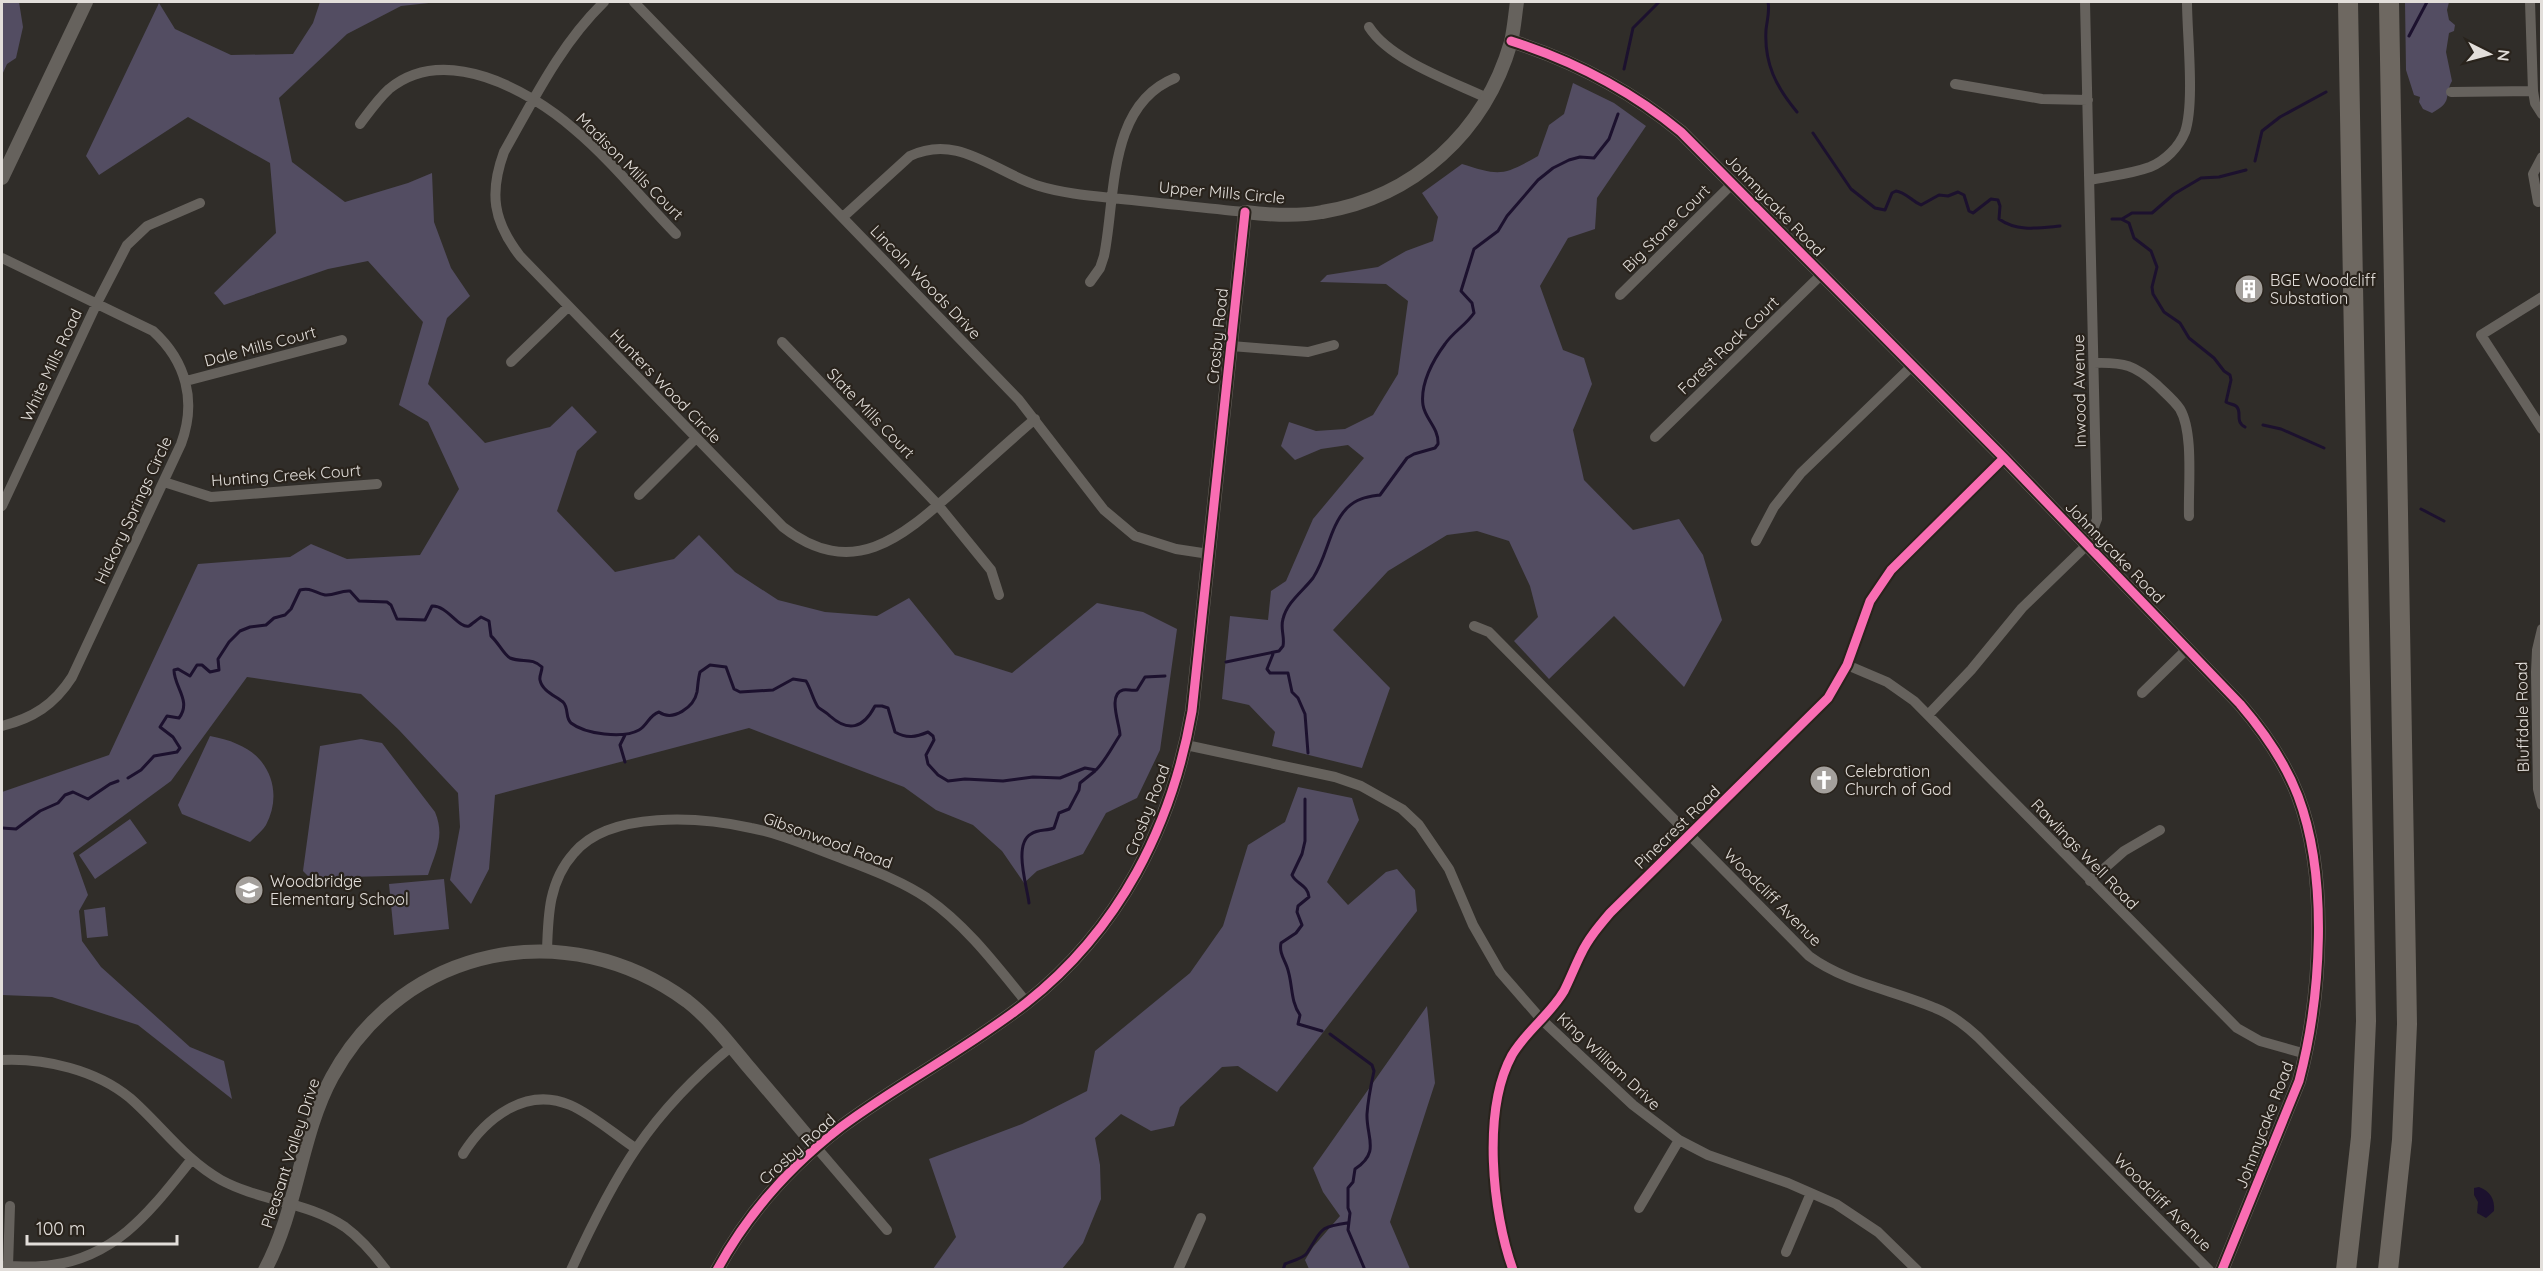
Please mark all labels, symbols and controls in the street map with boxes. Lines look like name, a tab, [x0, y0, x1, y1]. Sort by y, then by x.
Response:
north arrow	[2459, 24, 2519, 84]
text: N	[2493, 49, 2514, 62]
street label: Madison Mills Court	[572, 108, 688, 224]
street label: Johnnycake Road	[1721, 150, 1829, 260]
street label: Upper Mills Circle	[1158, 177, 1286, 207]
street label: Big Stone Court	[1618, 180, 1714, 276]
street label: Lincoln Woods Drive	[866, 221, 986, 343]
place label: BGE Woodcliff Substation	[2270, 270, 2377, 308]
building icon: BGE Woodcliff Substation	[2233, 273, 2265, 305]
street label: Crosby Road	[1202, 287, 1232, 385]
street label: Forest Rock Court	[1673, 292, 1783, 398]
street label: White Mills Road	[16, 305, 86, 425]
street label: Dale Mills Court	[202, 321, 318, 371]
street label: Hunters Wood Circle	[606, 325, 726, 447]
street label: Inwood Avenue	[2068, 334, 2090, 448]
street label: Slate Mills Court	[823, 364, 919, 462]
street label: Hickory Springs Circle	[90, 433, 176, 587]
street label: Hunting Creek Court	[210, 460, 362, 490]
street label: Johnnycake Road	[2061, 497, 2169, 607]
street label: Bluffdale Road	[2511, 662, 2533, 772]
street label: Crosby Road	[1120, 761, 1174, 859]
place label: Celebration Church of God	[1845, 761, 1951, 799]
church icon: Celebration Church of God	[1808, 764, 1840, 796]
street label: Pinecrest Road	[1630, 781, 1724, 873]
street label: Rawlings Well Road	[2027, 794, 2143, 914]
street label: Gibsonwood Road	[761, 807, 895, 873]
street label: Woodcliff Avenue	[1720, 844, 1826, 950]
place label: Woodbridge Elementary School	[270, 871, 409, 909]
school or university icon: Woodbridge Elementary School	[233, 874, 265, 906]
street label: King William Drive	[1553, 1008, 1665, 1114]
street label: Johnnycake Road	[2231, 1059, 2297, 1191]
street label: Pleasant Valley Drive	[256, 1075, 324, 1231]
street label: Crosby Road	[755, 1109, 839, 1189]
street label: Woodcliff Avenue	[2110, 1149, 2216, 1255]
scale bar	[27, 1208, 177, 1246]
text: 100 m	[36, 1217, 85, 1240]

